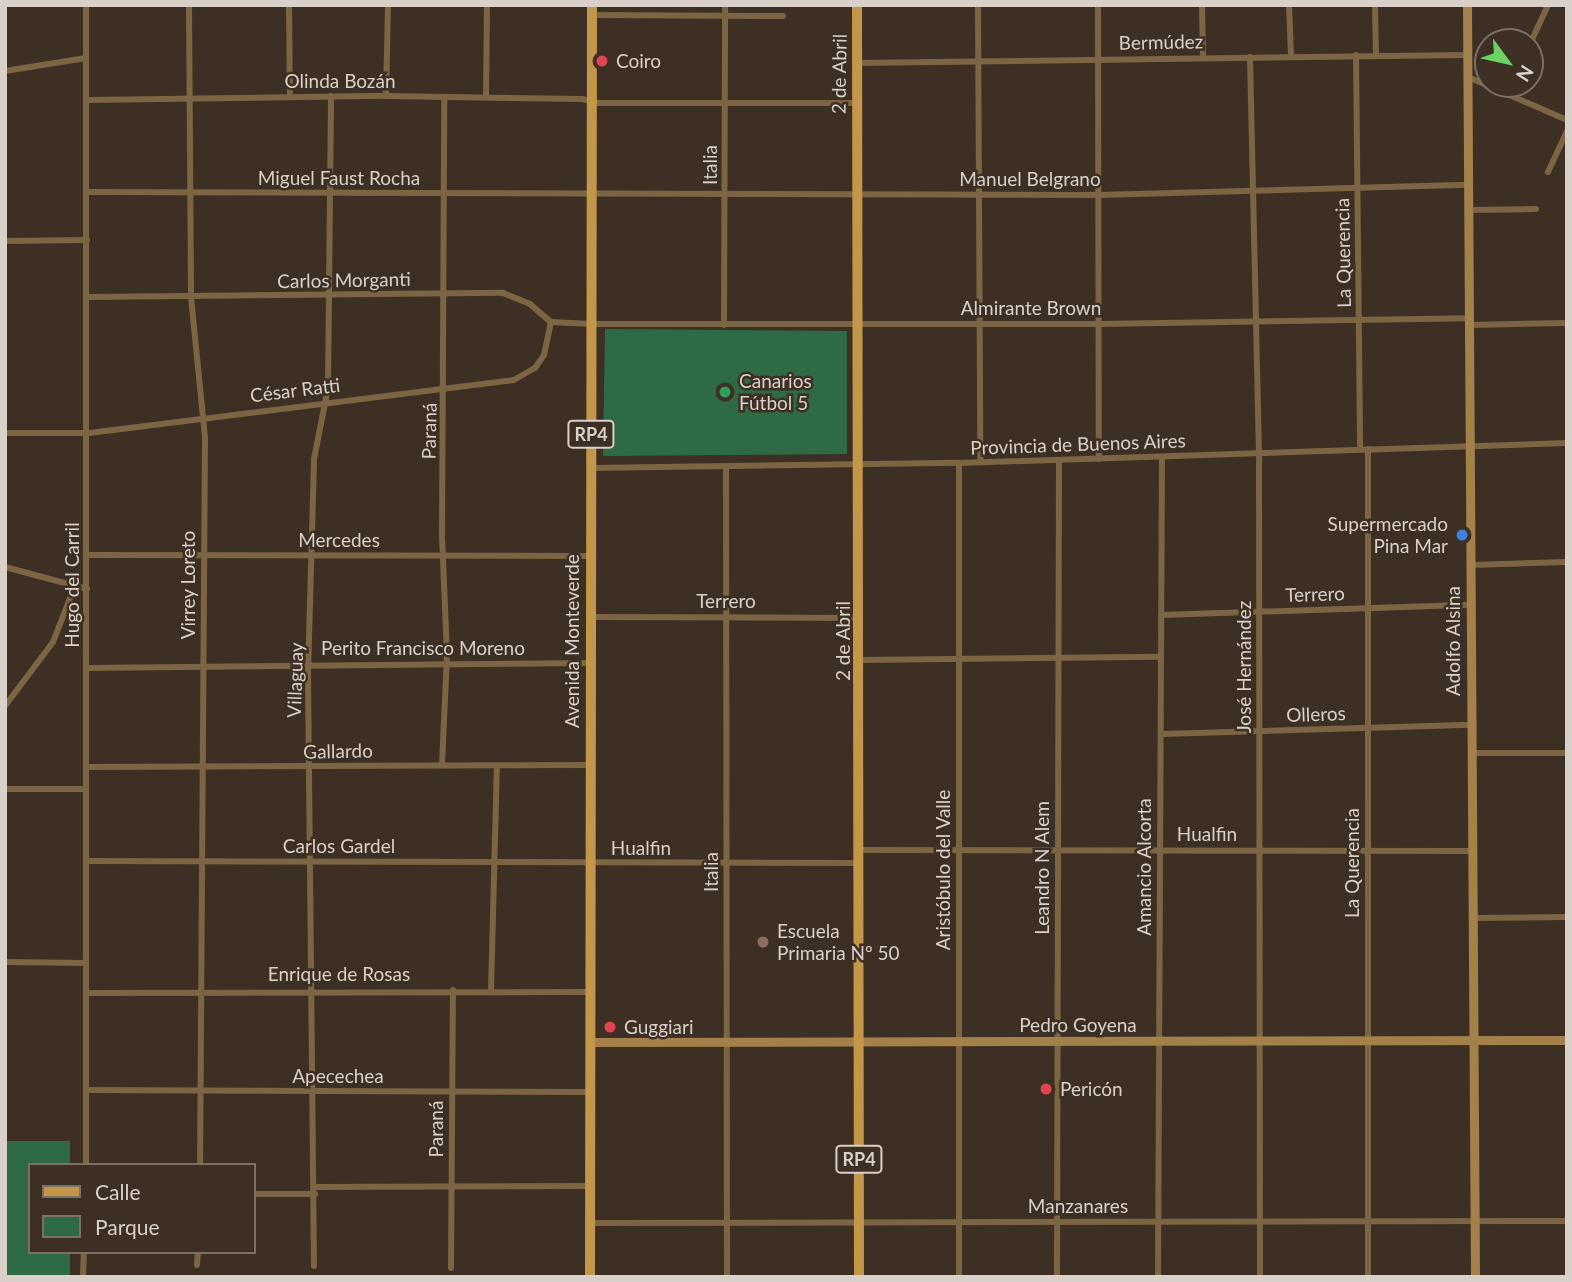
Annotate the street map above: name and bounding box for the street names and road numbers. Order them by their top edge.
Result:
street label: Bermúdez [1119,30,1203,54]
street label: 2 de Abril [827,33,851,115]
street label: Olinda Bozán [285,70,395,92]
street label: Italia [699,145,721,185]
street label: Miguel Faust Rocha [258,167,420,189]
street label: Manuel Belgrano [959,168,1101,190]
street label: La Querencia [1331,198,1355,308]
street label: Carlos Morganti [277,267,411,293]
street label: Almirante Brown [961,297,1101,319]
street label: César Ratti [249,373,341,407]
street label: Paraná [417,402,441,460]
road number: RP4 [566,420,616,448]
street label: Provincia de Buenos Aires [970,429,1186,459]
street label: Hugo del Carril [61,522,83,648]
street label: Mercedes [298,529,380,551]
street label: Virrey Loreto [177,530,199,640]
street label: Avenida Monteverde [561,554,583,728]
street label: Terrero [1285,582,1345,606]
street label: Adolfo Alsina [1442,586,1464,696]
street label: Terrero [696,590,756,612]
street label: 2 de Abril [832,601,854,681]
street label: José Hernández [1233,601,1255,733]
street label: Perito Francisco Moreno [321,637,525,659]
street label: Villaguay [282,642,308,718]
street label: Olleros [1286,702,1346,726]
street label: Gallardo [303,739,373,763]
street label: Aristóbulo del Valle [932,789,954,951]
street label: Amancio Alcorta [1133,798,1155,936]
street label: Leandro N Alem [1031,801,1053,935]
street label: La Querencia [1341,808,1363,918]
street label: Hualfin [1177,823,1237,845]
street label: Carlos Gardel [283,835,395,857]
street label: Hualfin [611,837,671,859]
street label: Italia [700,852,722,892]
street label: Enrique de Rosas [268,963,410,985]
street label: Pedro Goyena [1019,1014,1137,1036]
street label: Apecechea [292,1065,384,1087]
street label: Paraná [425,1101,447,1157]
road number: RP4 [834,1144,884,1174]
street label: Manzanares [1028,1195,1128,1217]

